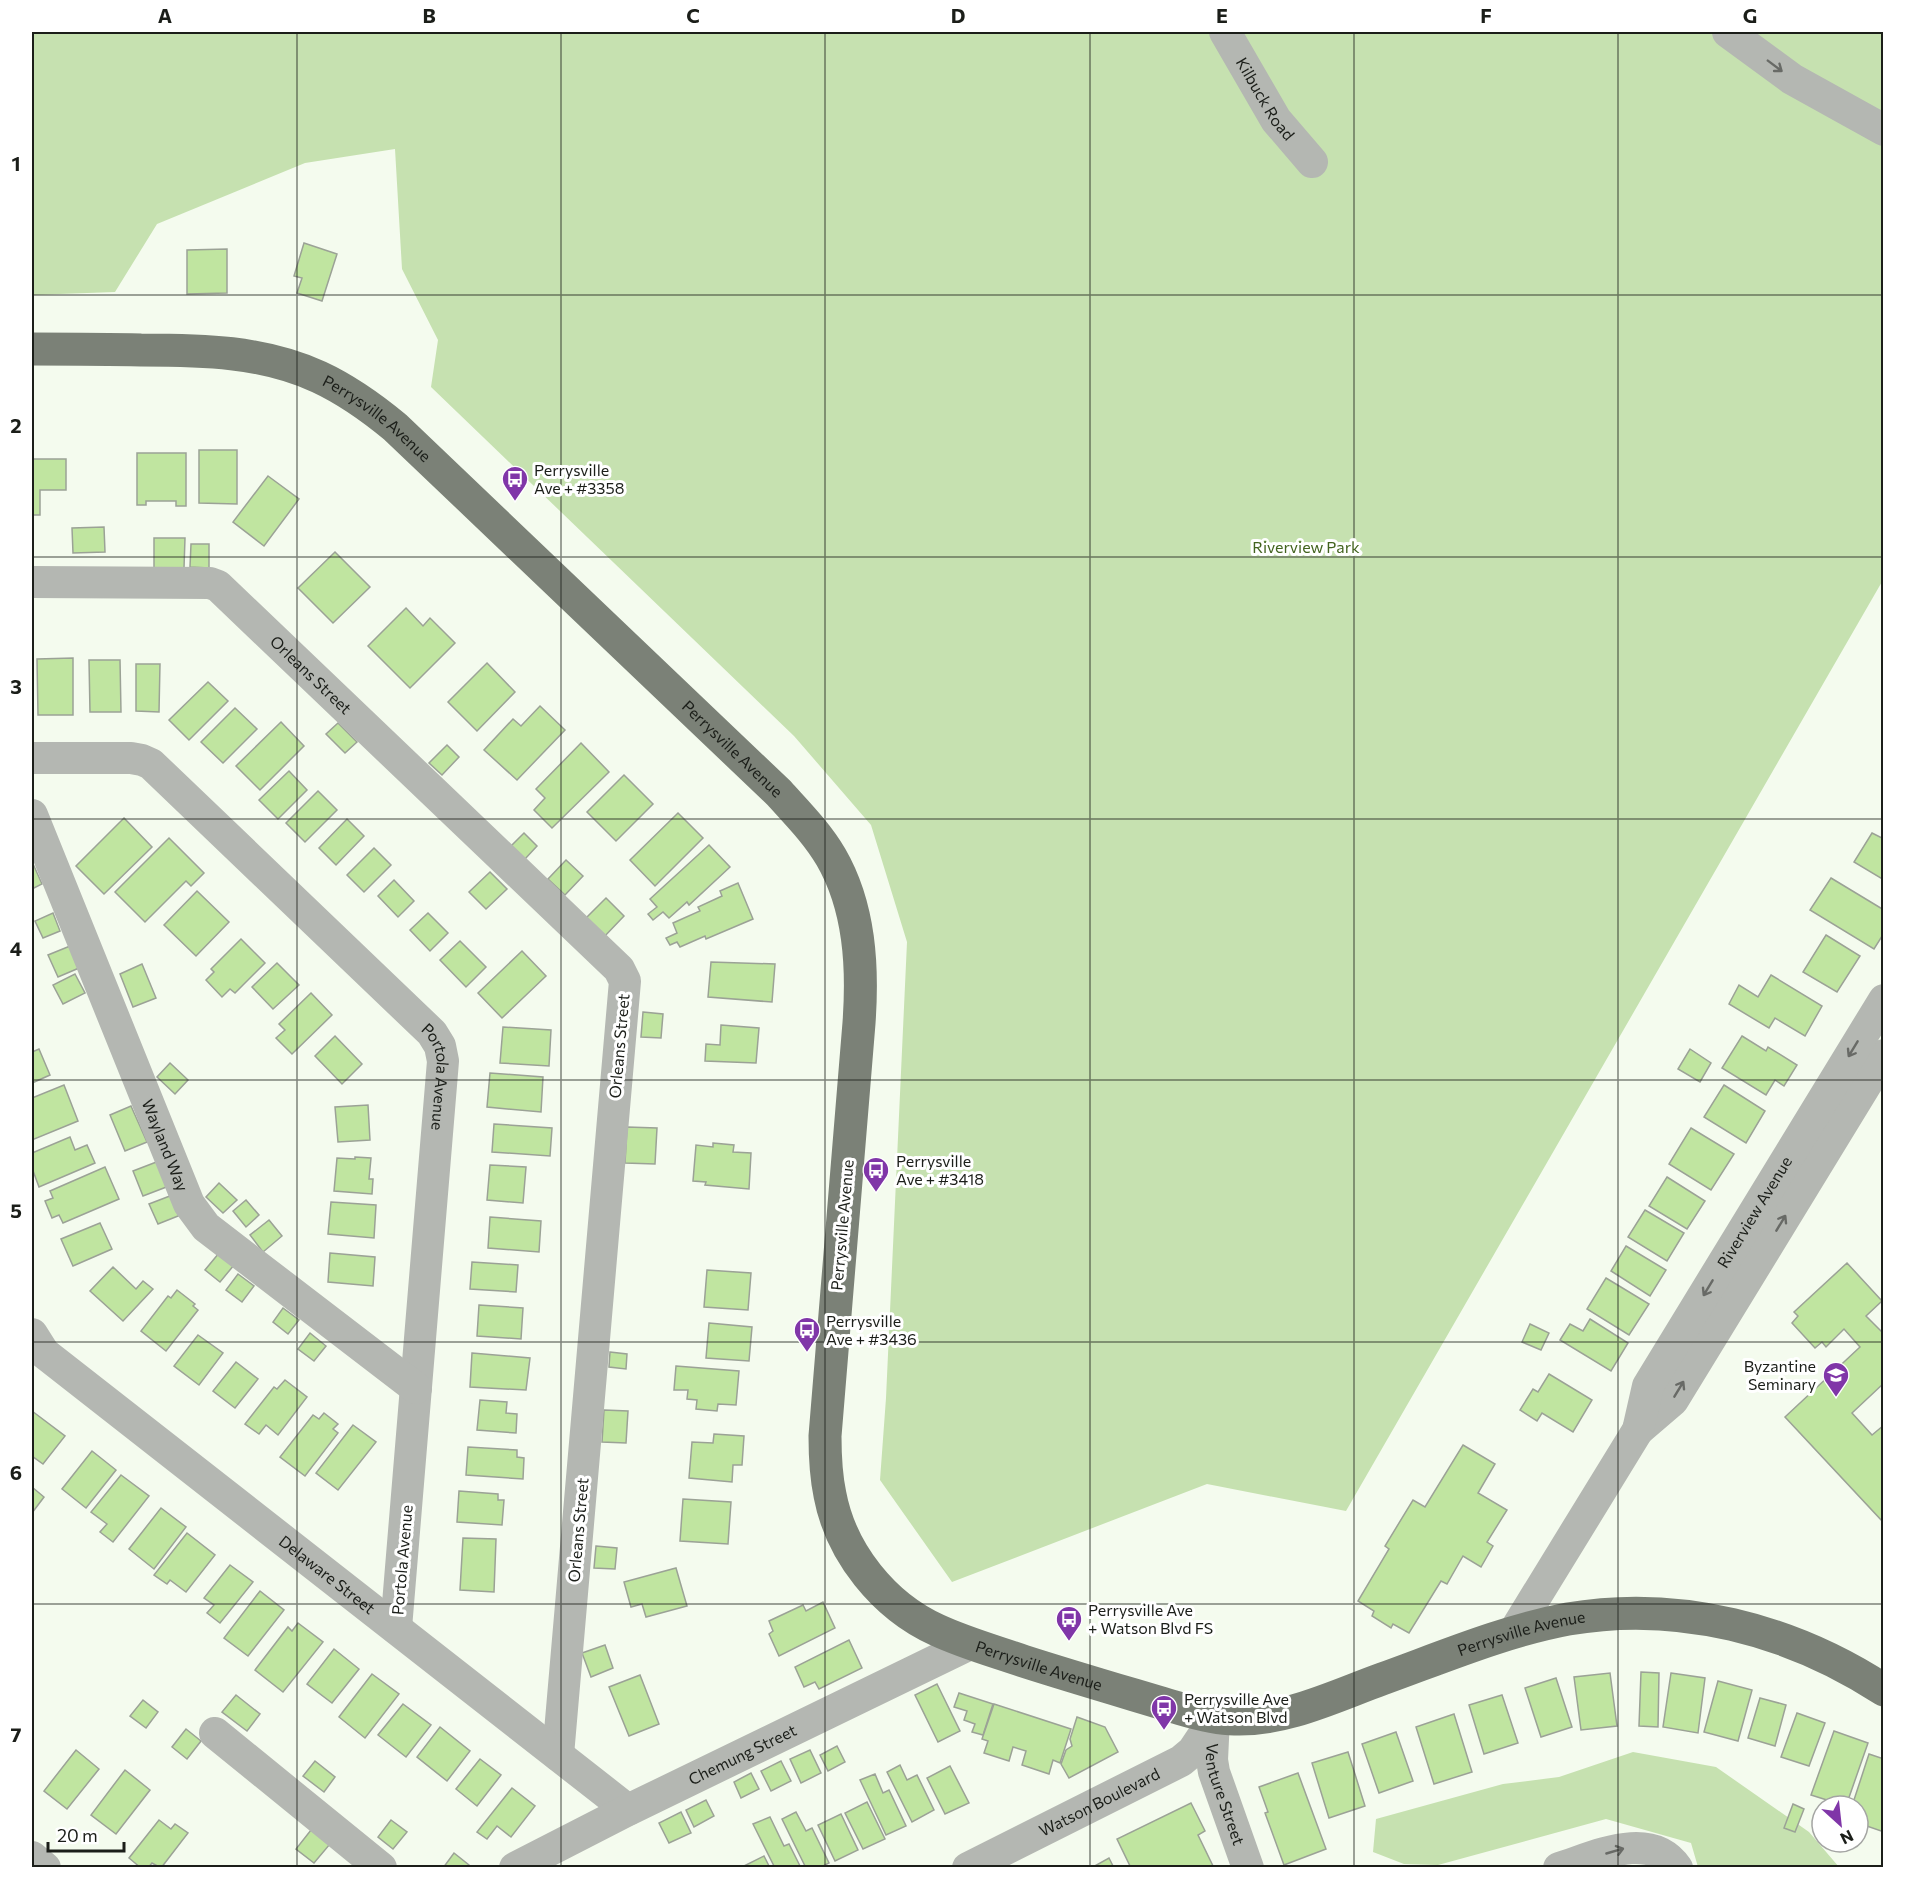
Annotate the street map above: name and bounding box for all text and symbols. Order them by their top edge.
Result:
text: A [158,3,172,27]
text: B [422,3,436,27]
text: C [686,3,700,27]
text: D [951,3,965,27]
text: E [1216,3,1228,27]
text: F [1480,3,1492,27]
text: G [1743,3,1757,27]
street label: Kilbuck Road [1233,54,1299,144]
one-way arrow [1767,60,1783,73]
text: 1 [11,151,21,175]
street label: Perrysville Avenue [320,370,435,465]
text: 2 [10,413,22,437]
place label: Perrysville Ave + #3358 [534,460,624,497]
bus stop icon: Perrysville Ave + #3358 [500,464,530,502]
park label: Riverview Park [1252,537,1360,556]
street label: Orleans Street [267,631,356,718]
text: 3 [10,674,22,698]
street label: Perrysville Avenue [679,696,787,801]
text: 4 [10,936,22,960]
street label: Orleans Street [604,992,633,1099]
street label: Portola Avenue [418,1019,453,1131]
one-way arrow [1847,1040,1859,1057]
street label: Wayland Way [139,1096,193,1194]
place label: Perrysville Ave + #3418 [896,1151,984,1188]
street label: Riverview Avenue [1713,1152,1795,1271]
bus stop icon: Perrysville Ave + #3418 [861,1155,891,1193]
street label: Perrysville Avenue [826,1159,857,1291]
text: 5 [10,1198,22,1222]
one-way arrow [1775,1215,1787,1232]
one-way arrow [1701,1279,1713,1296]
place label: Perrysville Ave + #3436 [826,1311,917,1348]
bus stop icon: Perrysville Ave + #3436 [792,1315,822,1353]
place label: Byzantine Seminary [1744,1356,1816,1393]
school or university icon: Byzantine Seminary [1821,1360,1851,1398]
one-way arrow [1674,1381,1686,1398]
text: 6 [10,1460,22,1484]
street label: Orleans Street [563,1476,592,1583]
street label: Portola Avenue [387,1504,416,1616]
street label: Delaware Street [276,1531,380,1618]
place label: Perrysville Ave + Watson Blvd FS [1088,1600,1213,1637]
bus stop icon: Perrysville Ave + Watson Blvd FS [1054,1604,1084,1642]
street label: Perrysville Avenue [1455,1607,1586,1659]
street label: Perrysville Avenue [973,1636,1105,1694]
place label: Perrysville Ave + Watson Blvd [1184,1689,1289,1726]
bus stop icon: Perrysville Ave + Watson Blvd [1149,1693,1179,1731]
street label: Chemung Street [685,1720,800,1788]
text: 7 [11,1722,22,1746]
street label: Venture Street [1203,1743,1249,1848]
street label: Watson Boulevard [1036,1763,1163,1840]
north arrow [1810,1794,1870,1854]
scale bar [48,1815,124,1853]
text: 20 m [57,1824,98,1846]
text: N [1837,1827,1857,1849]
one-way arrow [1605,1845,1624,1857]

